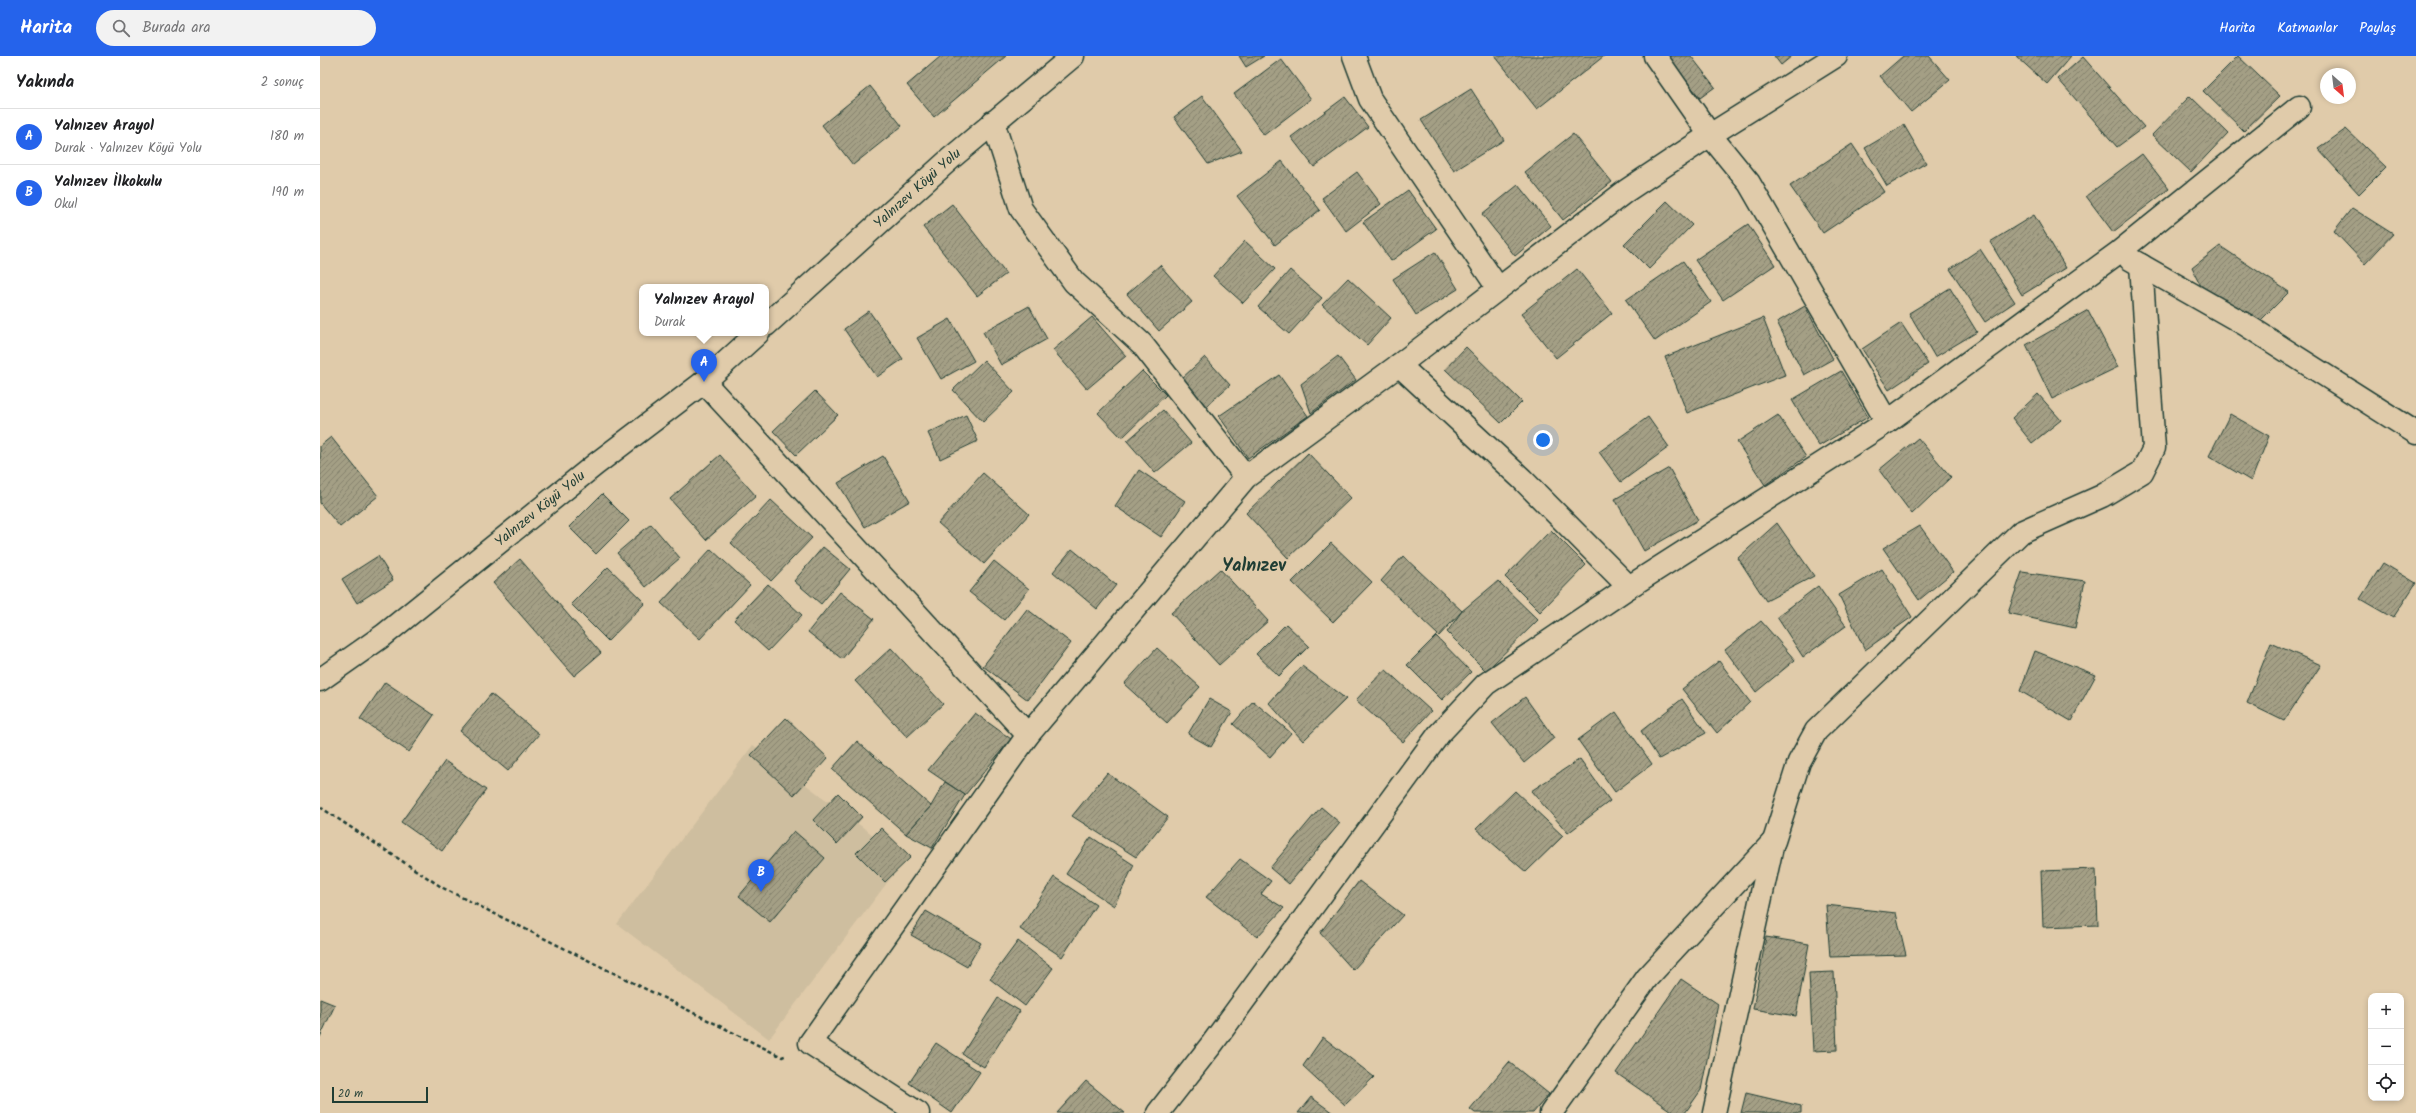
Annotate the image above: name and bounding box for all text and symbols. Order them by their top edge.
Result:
search box [96,10,376,46]
text: Harita [20,13,72,43]
text: Burada ara [142,16,210,40]
icon: search [110,17,132,39]
text: Harita [2219,17,2255,39]
text: Katmanlar [2277,17,2337,39]
text: Paylaş [2359,17,2396,39]
north arrow [2320,68,2356,104]
text: Yakında [16,69,74,96]
text: 2 sonuç [261,72,304,93]
text: Yalnızev Arayol [54,114,154,138]
text: A [25,126,33,147]
text: 180 m [270,126,304,147]
text: Durak · Yalnızev Köyü Yolu [54,138,202,159]
street label: Yalnızev Köyü Yolu [869,143,966,234]
text: Yalnızev İlkokulu [54,170,162,194]
text: B [25,182,33,203]
text: 190 m [272,182,304,203]
text: Okul [54,194,78,215]
popup [639,284,769,336]
text: Yalnızev Arayol [654,288,754,312]
text: Durak [654,312,685,333]
pin: A [691,349,717,382]
your location [1533,430,1553,450]
street label: Yalnızev Köyü Yolu [490,465,591,552]
district label: Yalnızev [1222,552,1287,581]
pin: B [748,859,774,892]
map controls [2368,993,2404,1101]
button: + [2368,993,2404,1029]
button: − [2368,1029,2404,1065]
button: locate [2368,1065,2404,1101]
scale bar [332,1085,428,1104]
text: 20 m [338,1085,363,1103]

